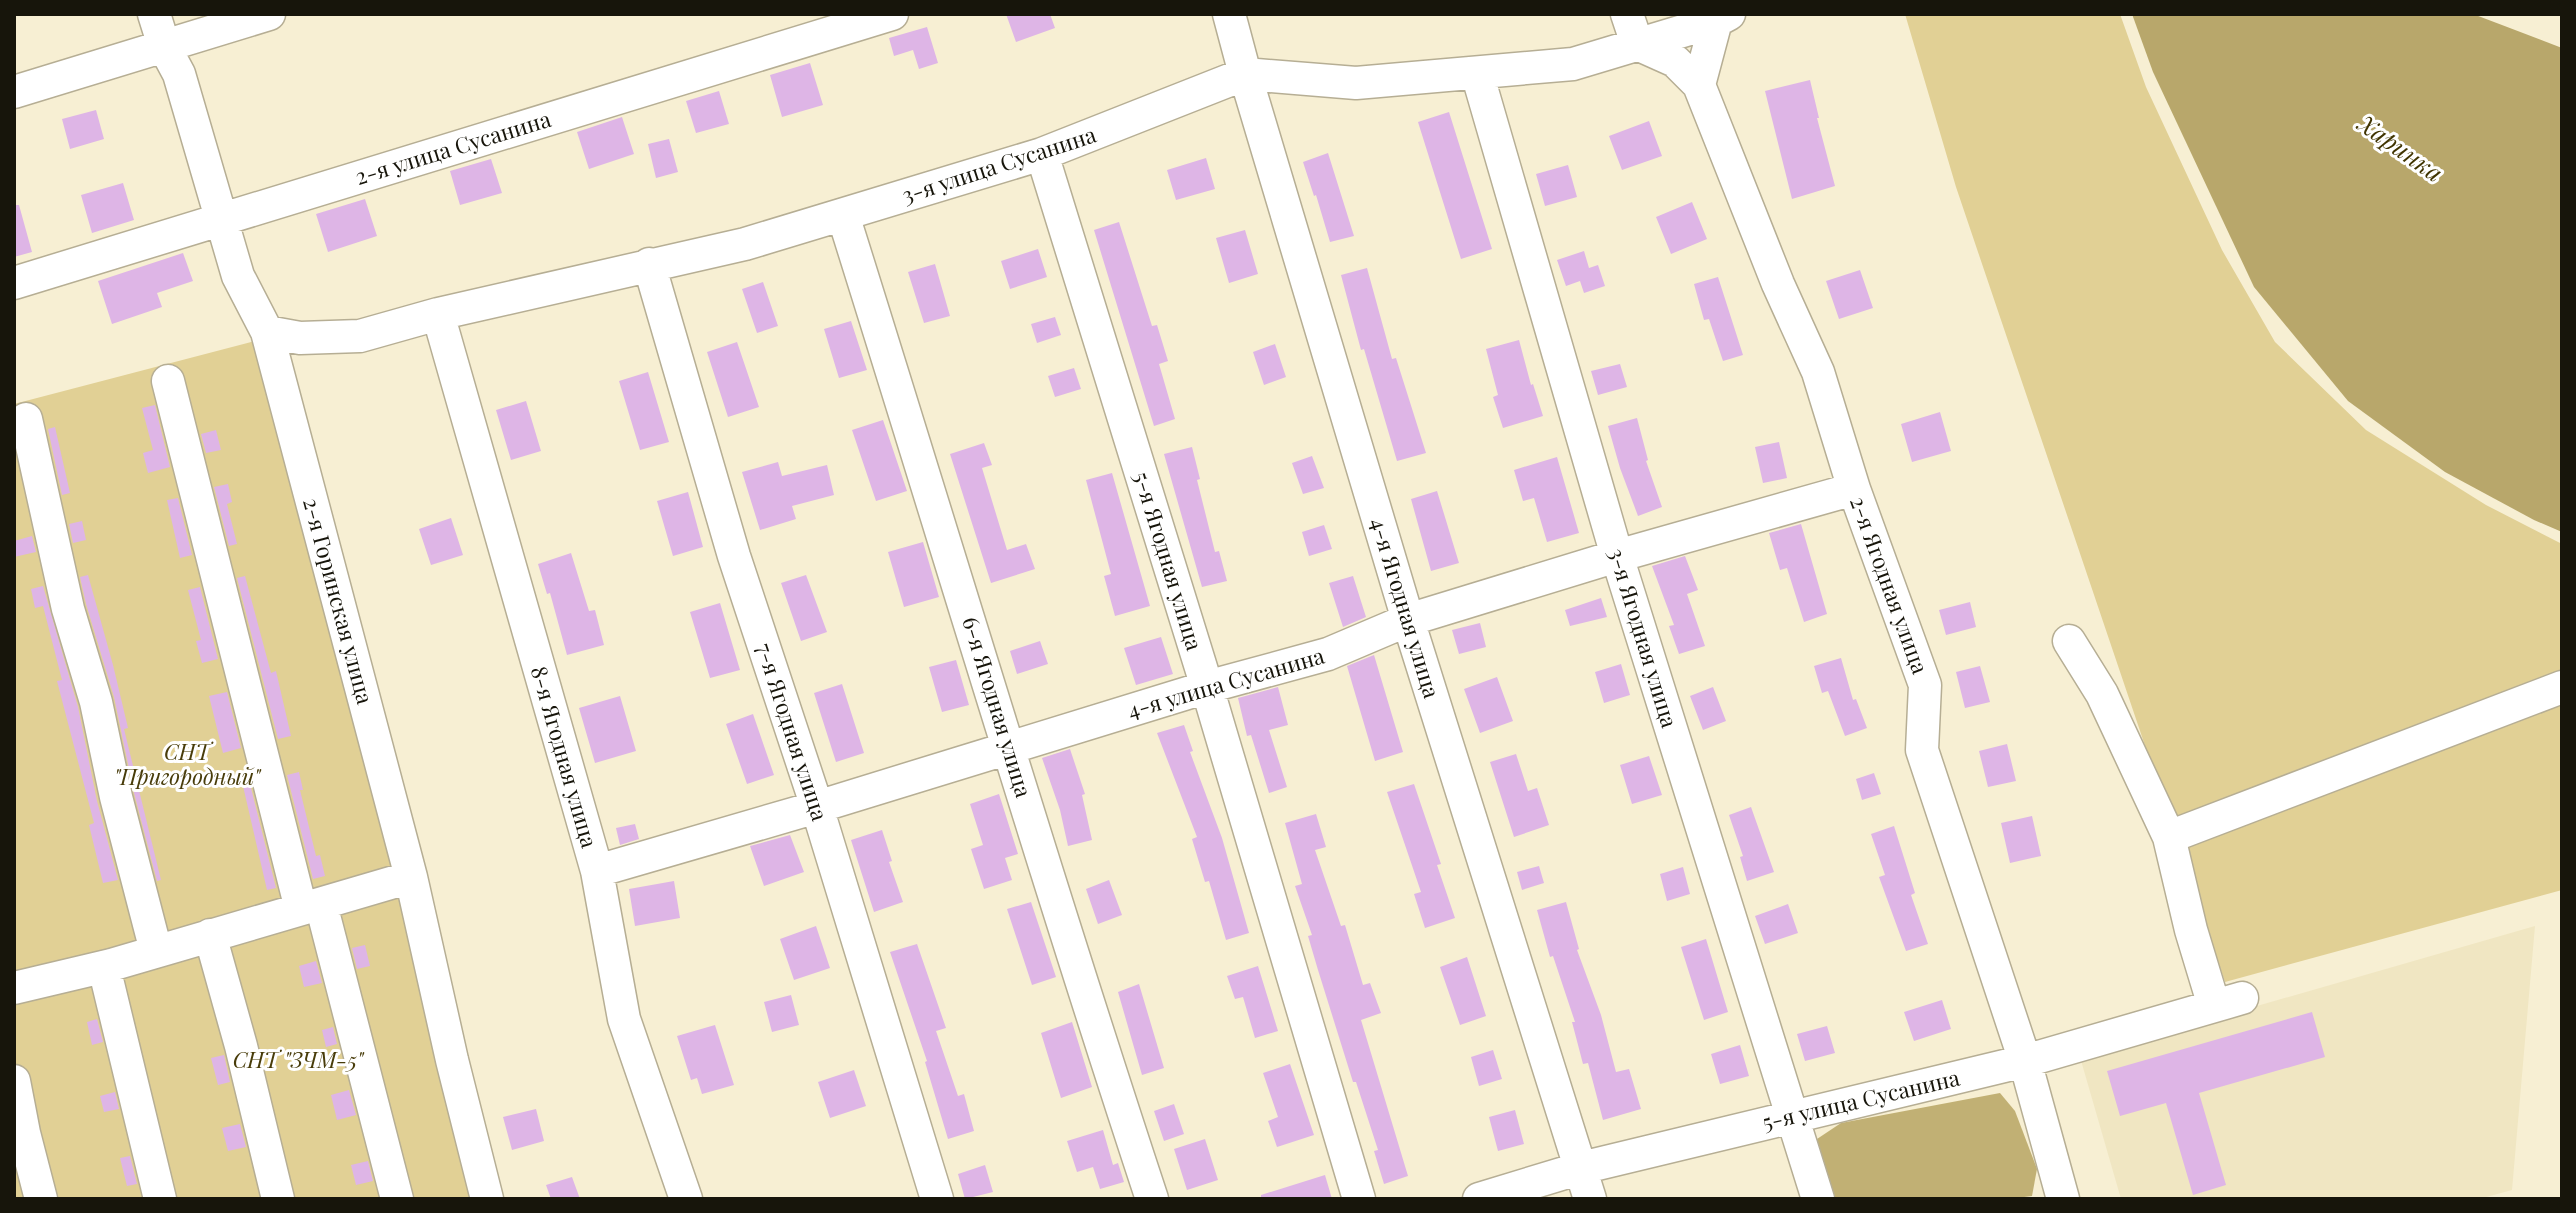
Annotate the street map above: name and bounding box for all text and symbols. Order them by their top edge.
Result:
street label: 2-я улица Сусанина [351,103,554,191]
water label: Харинка [2352,106,2450,188]
street label: 3-я улица Сусанина [898,119,1100,210]
street label: 5-я Ягодная улица [1128,468,1210,654]
street label: 2-я Ягодная улица [1844,492,1936,678]
street label: 2-я Горинская улица [297,494,381,707]
street label: 4-я Ягодная улица [1364,514,1448,702]
street label: 3-я Ягодная улица [1602,544,1686,731]
street label: 6-я Ягодная улица [956,613,1040,801]
street label: 7-я Ягодная улица [750,639,836,824]
street label: 4-я улица Сусанина [1124,640,1328,724]
street label: 8-я Ягодная улица [525,662,605,851]
park label: СНТ "Пригородный" [114,736,262,791]
park label: СНТ "ЗЧМ-5" [233,1044,365,1074]
street label: 5-я улица Сусанина [1759,1062,1962,1136]

